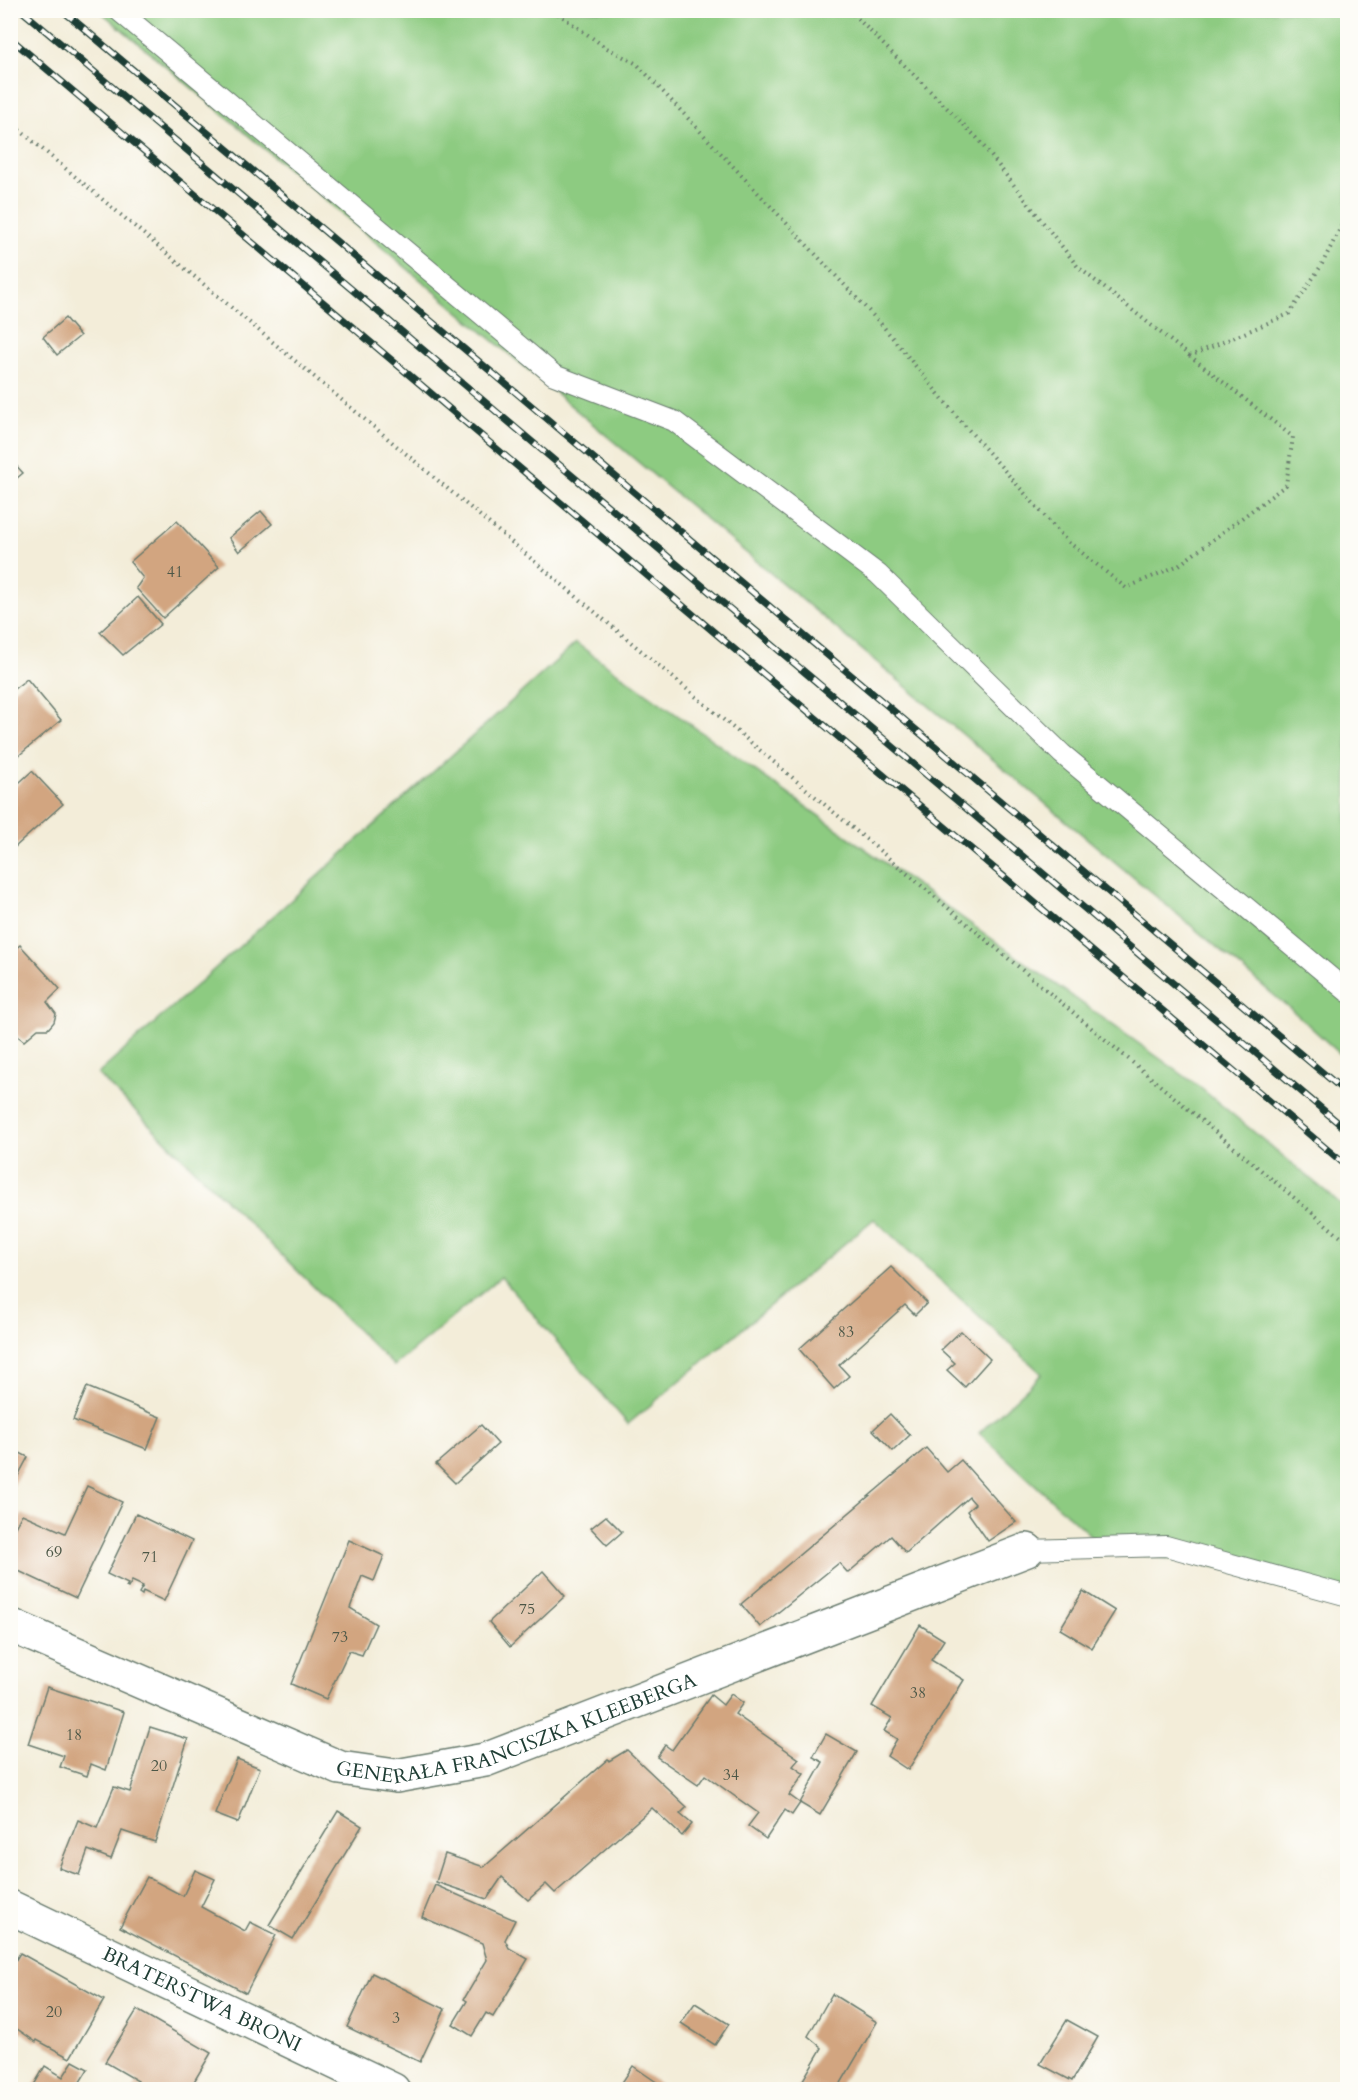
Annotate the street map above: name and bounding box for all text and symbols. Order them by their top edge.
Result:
house number: 41 [167,561,183,583]
house number: 83 [838,1321,854,1343]
house number: 69 [46,1541,62,1563]
house number: 71 [142,1546,158,1568]
house number: 75 [519,1598,535,1620]
house number: 73 [332,1626,348,1648]
street label: GENERAŁA FRANCISZKA KLEEBERGA [334,1666,701,1790]
house number: 38 [910,1682,926,1704]
house number: 18 [66,1724,82,1746]
house number: 20 [151,1755,167,1777]
house number: 34 [723,1764,739,1786]
street label: BRATERSTWA BRONI [98,1940,306,2058]
house number: 20 [46,2001,62,2023]
house number: 3 [392,2007,400,2029]

